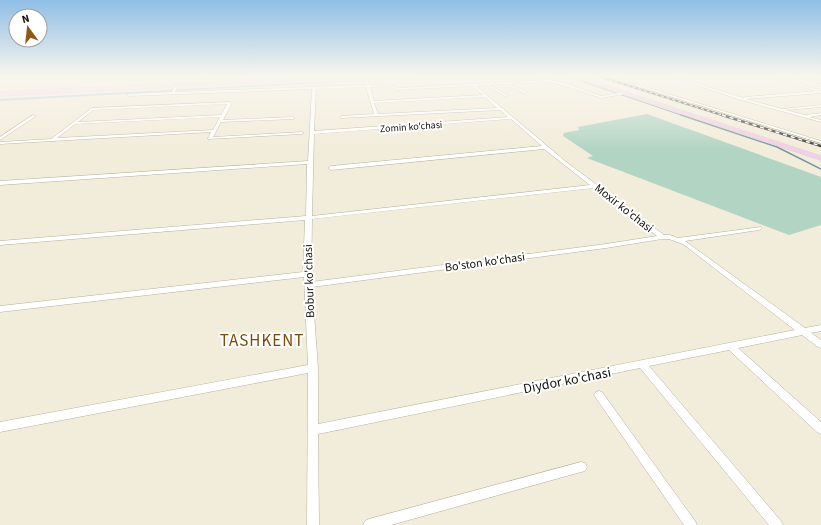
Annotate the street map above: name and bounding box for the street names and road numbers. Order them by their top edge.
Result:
street label: Zomin ko'chasi [379,118,443,136]
street label: Moxir ko'chasi [591,180,657,237]
street label: Bobur ko'chasi [300,244,319,318]
street label: Bo'ston ko'chasi [444,248,526,277]
street label: Diydor ko'chasi [522,363,613,399]

